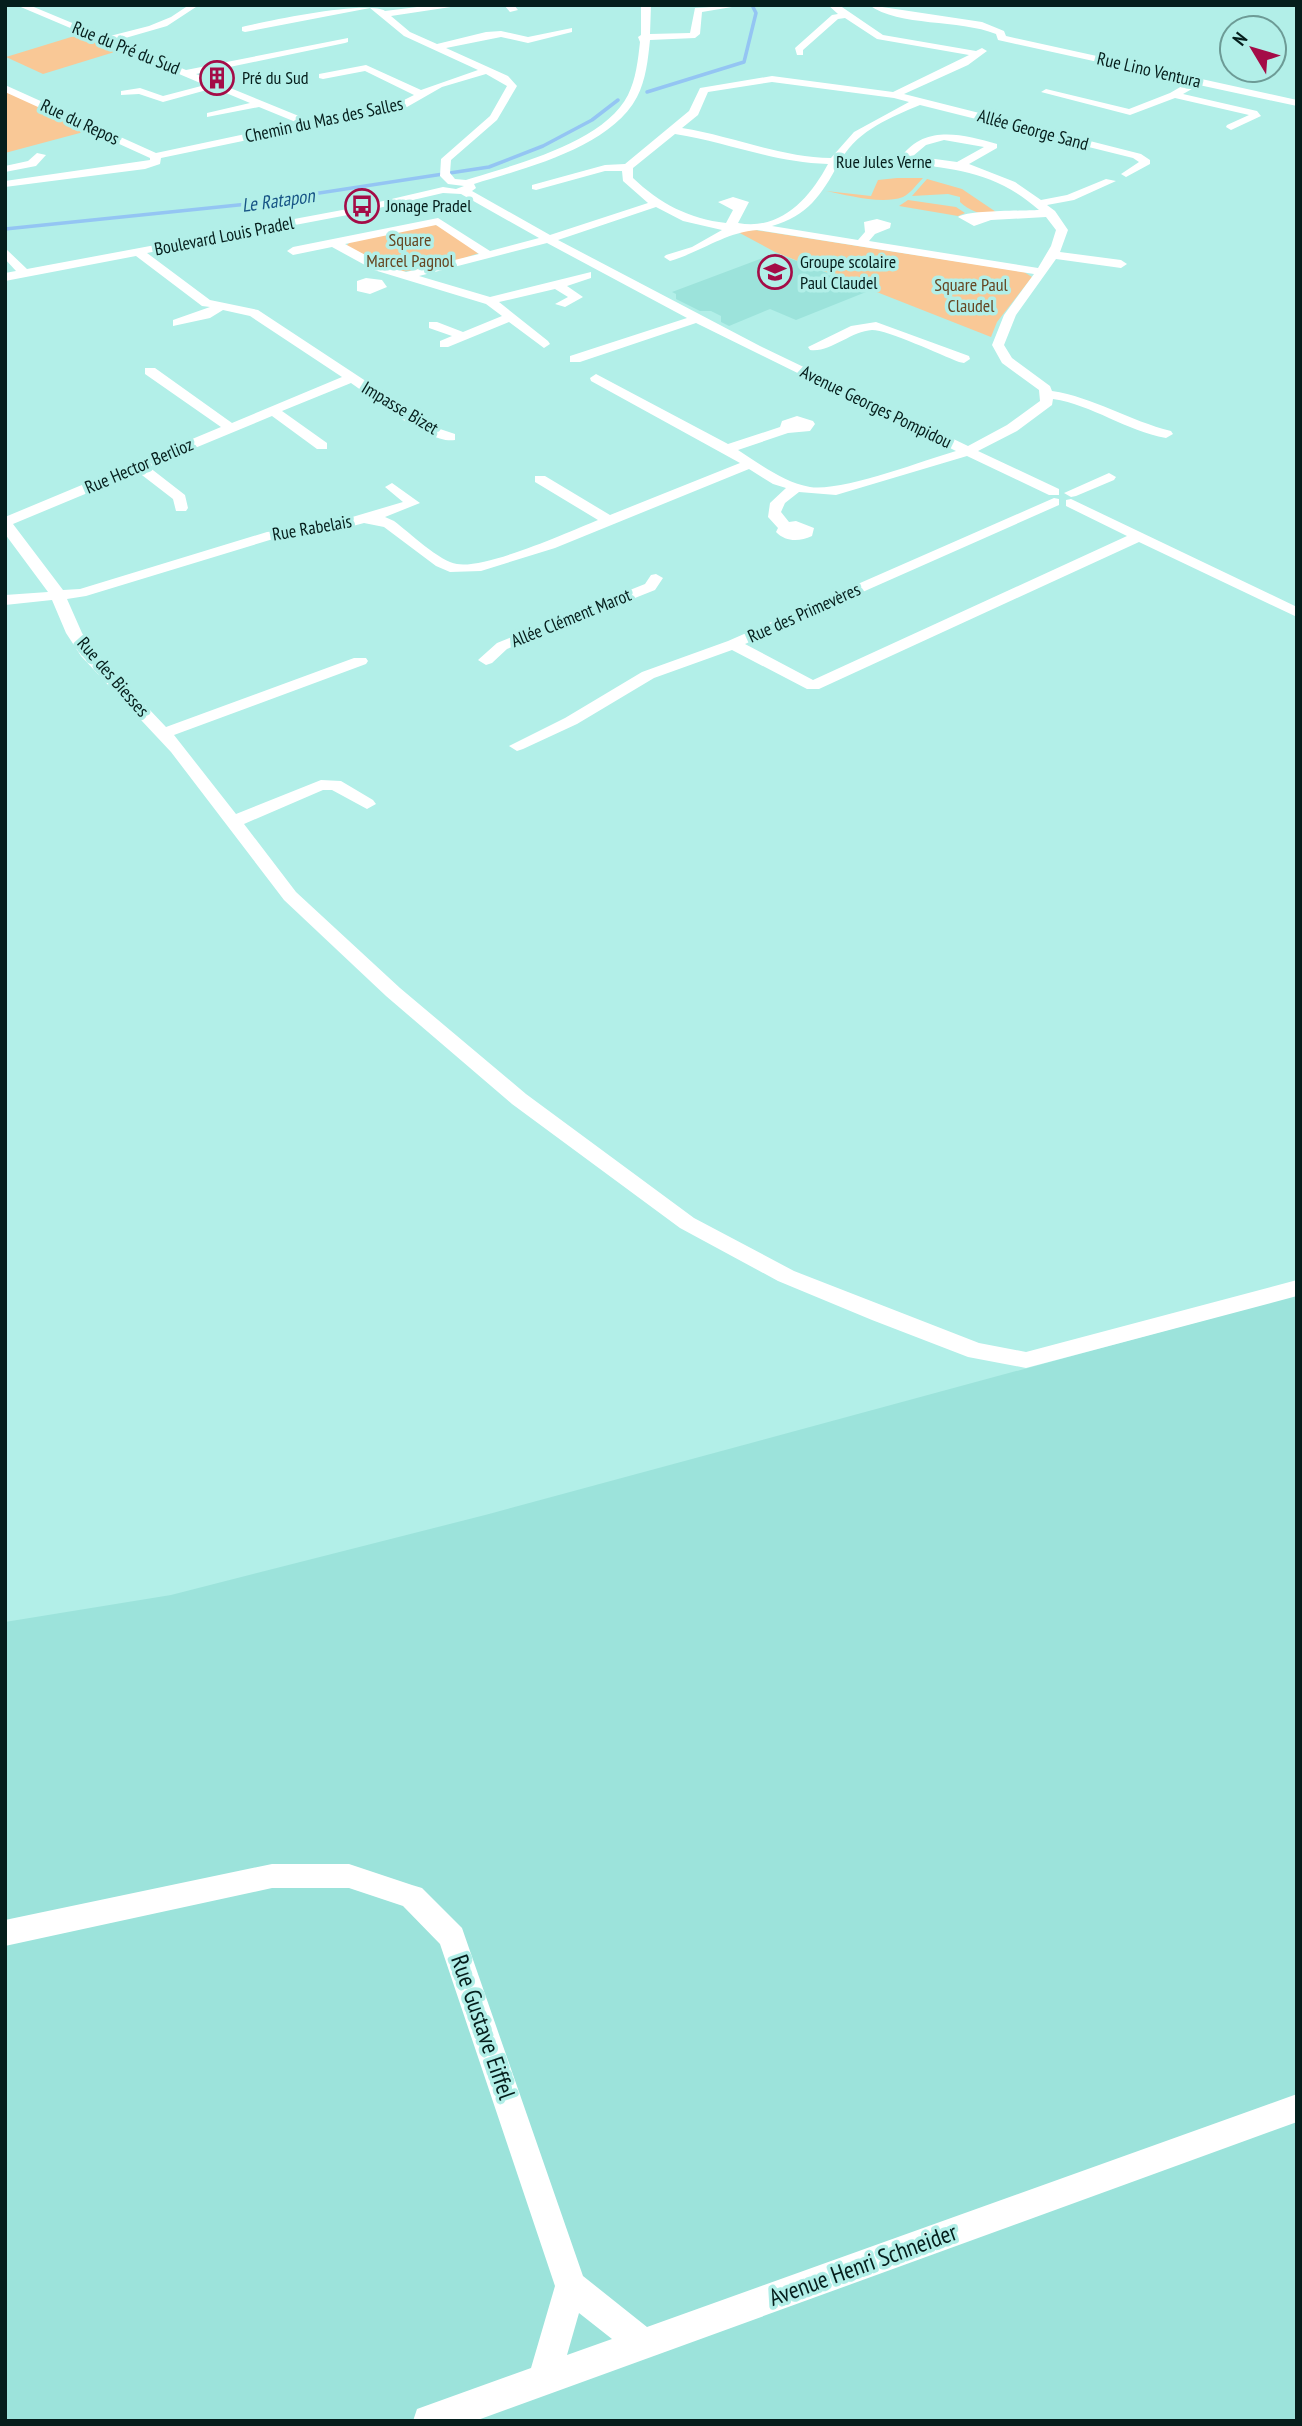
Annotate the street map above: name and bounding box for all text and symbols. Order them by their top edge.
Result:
north arrow [1218,14,1288,84]
street label: Rue du Pré du Sud [69,16,183,79]
text: N [1227,27,1252,50]
street label: Rue Lino Ventura [1095,46,1203,93]
building icon: Pré du Sud [198,59,236,97]
place label: Pré du Sud [242,66,309,89]
street label: Chemin du Mas des Salles [243,92,405,147]
street label: Rue du Repos [37,93,123,150]
street label: Allée George Sand [975,104,1091,155]
street label: Rue Jules Verne [836,150,932,173]
water label: Le Ratapon [240,183,318,217]
bus stop icon: Jonage Pradel [343,187,381,225]
place label: Jonage Pradel [385,194,472,217]
street label: Boulevard Louis Pradel [152,211,296,260]
park label: Square Marcel Pagnol [366,228,455,272]
place label: Groupe scolaire Paul Claudel [800,250,896,294]
school or university icon: Groupe scolaire Paul Claudel [756,253,794,291]
park label: Square Paul Claudel [934,273,1009,317]
street label: Avenue Georges Pompidou [797,360,956,453]
street label: Impasse Bizet [358,376,443,439]
street label: Rue Hector Berlioz [81,432,196,499]
street label: Rue Rabelais [270,509,353,546]
street label: Rue des Primevères [744,577,864,648]
street label: Allée Clément Marot [507,583,634,652]
street label: Rue des Biesses [72,632,154,721]
street label: Rue Gustave Eiffel [444,1950,523,2104]
street label: Avenue Henri Schneider [765,2216,961,2313]

